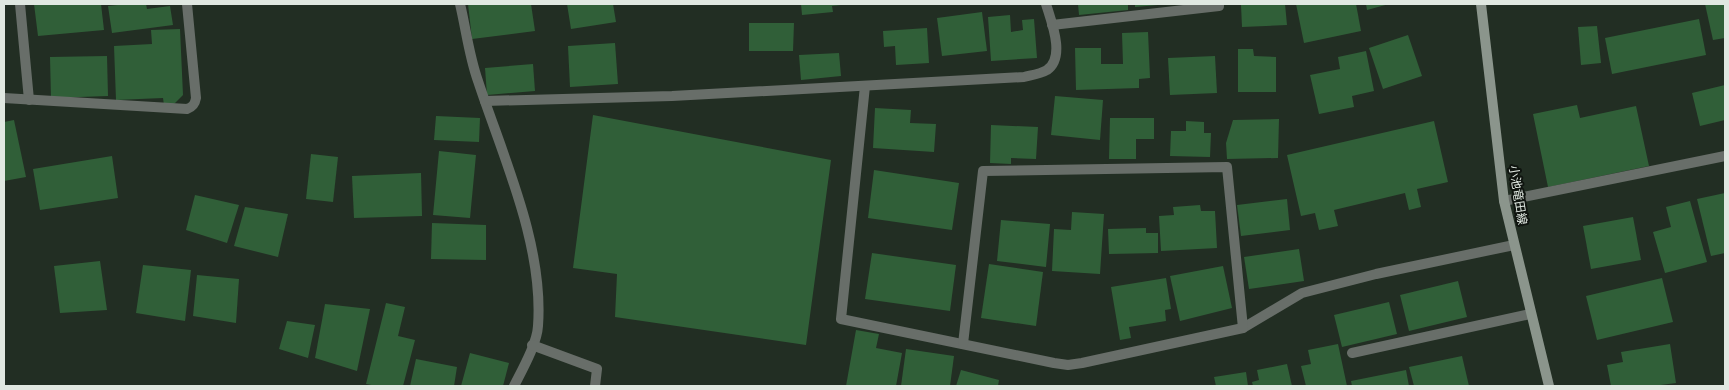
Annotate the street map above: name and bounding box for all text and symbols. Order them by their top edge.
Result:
street label: 小池竜田線 [1505,164,1531,226]

